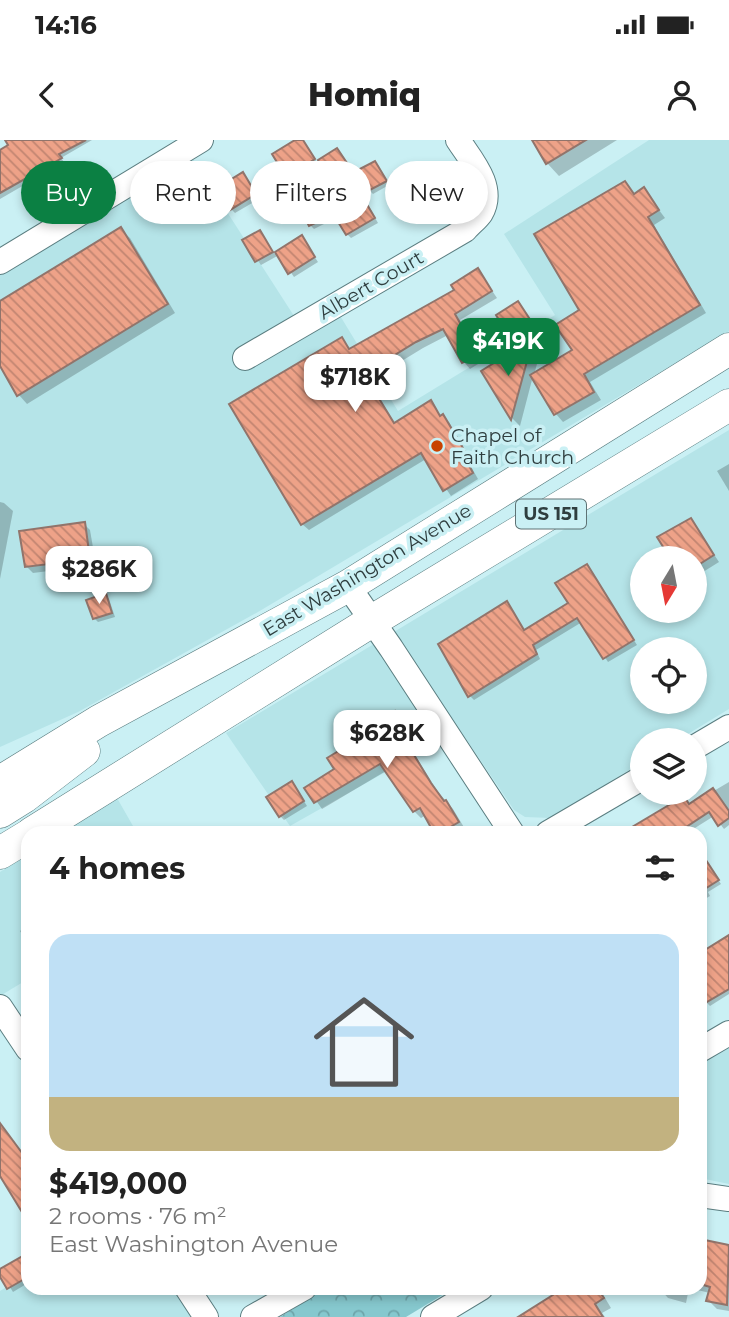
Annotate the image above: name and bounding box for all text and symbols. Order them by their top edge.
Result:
text: 14:16 [35,9,97,41]
text: Homiq [308,75,421,114]
icon: back [28,76,66,114]
icon: person [663,76,701,114]
chip: Buy [21,161,116,224]
chip: Rent [130,161,236,224]
chip: Filters [250,161,371,224]
chip: New [385,161,488,224]
street label: Albert Court [315,246,428,324]
pin: $419K [459,318,557,378]
text: $419K [473,327,543,355]
pin: $718K [306,355,404,414]
text: $718K [320,363,390,391]
place label: Chapel of Faith Church [451,424,574,469]
marker: Chapel of Faith Church [429,438,445,454]
street label: East Washington Avenue [259,499,475,641]
road number: US 151 [516,500,586,528]
pin: $286K [50,546,148,606]
north arrow [630,546,707,623]
map controls [630,546,707,805]
text: $286K [61,555,137,583]
button: locate [630,637,707,714]
pin: $628K [338,710,436,770]
text: $628K [349,719,425,747]
button: layers [630,728,707,805]
icon: filters [641,849,679,887]
text: 4 homes [49,850,185,887]
icon: home [301,979,427,1105]
text: $419,000 [49,1165,187,1202]
text: 2 rooms · 76 m² [49,1202,227,1230]
text: East Washington Avenue [49,1230,338,1258]

